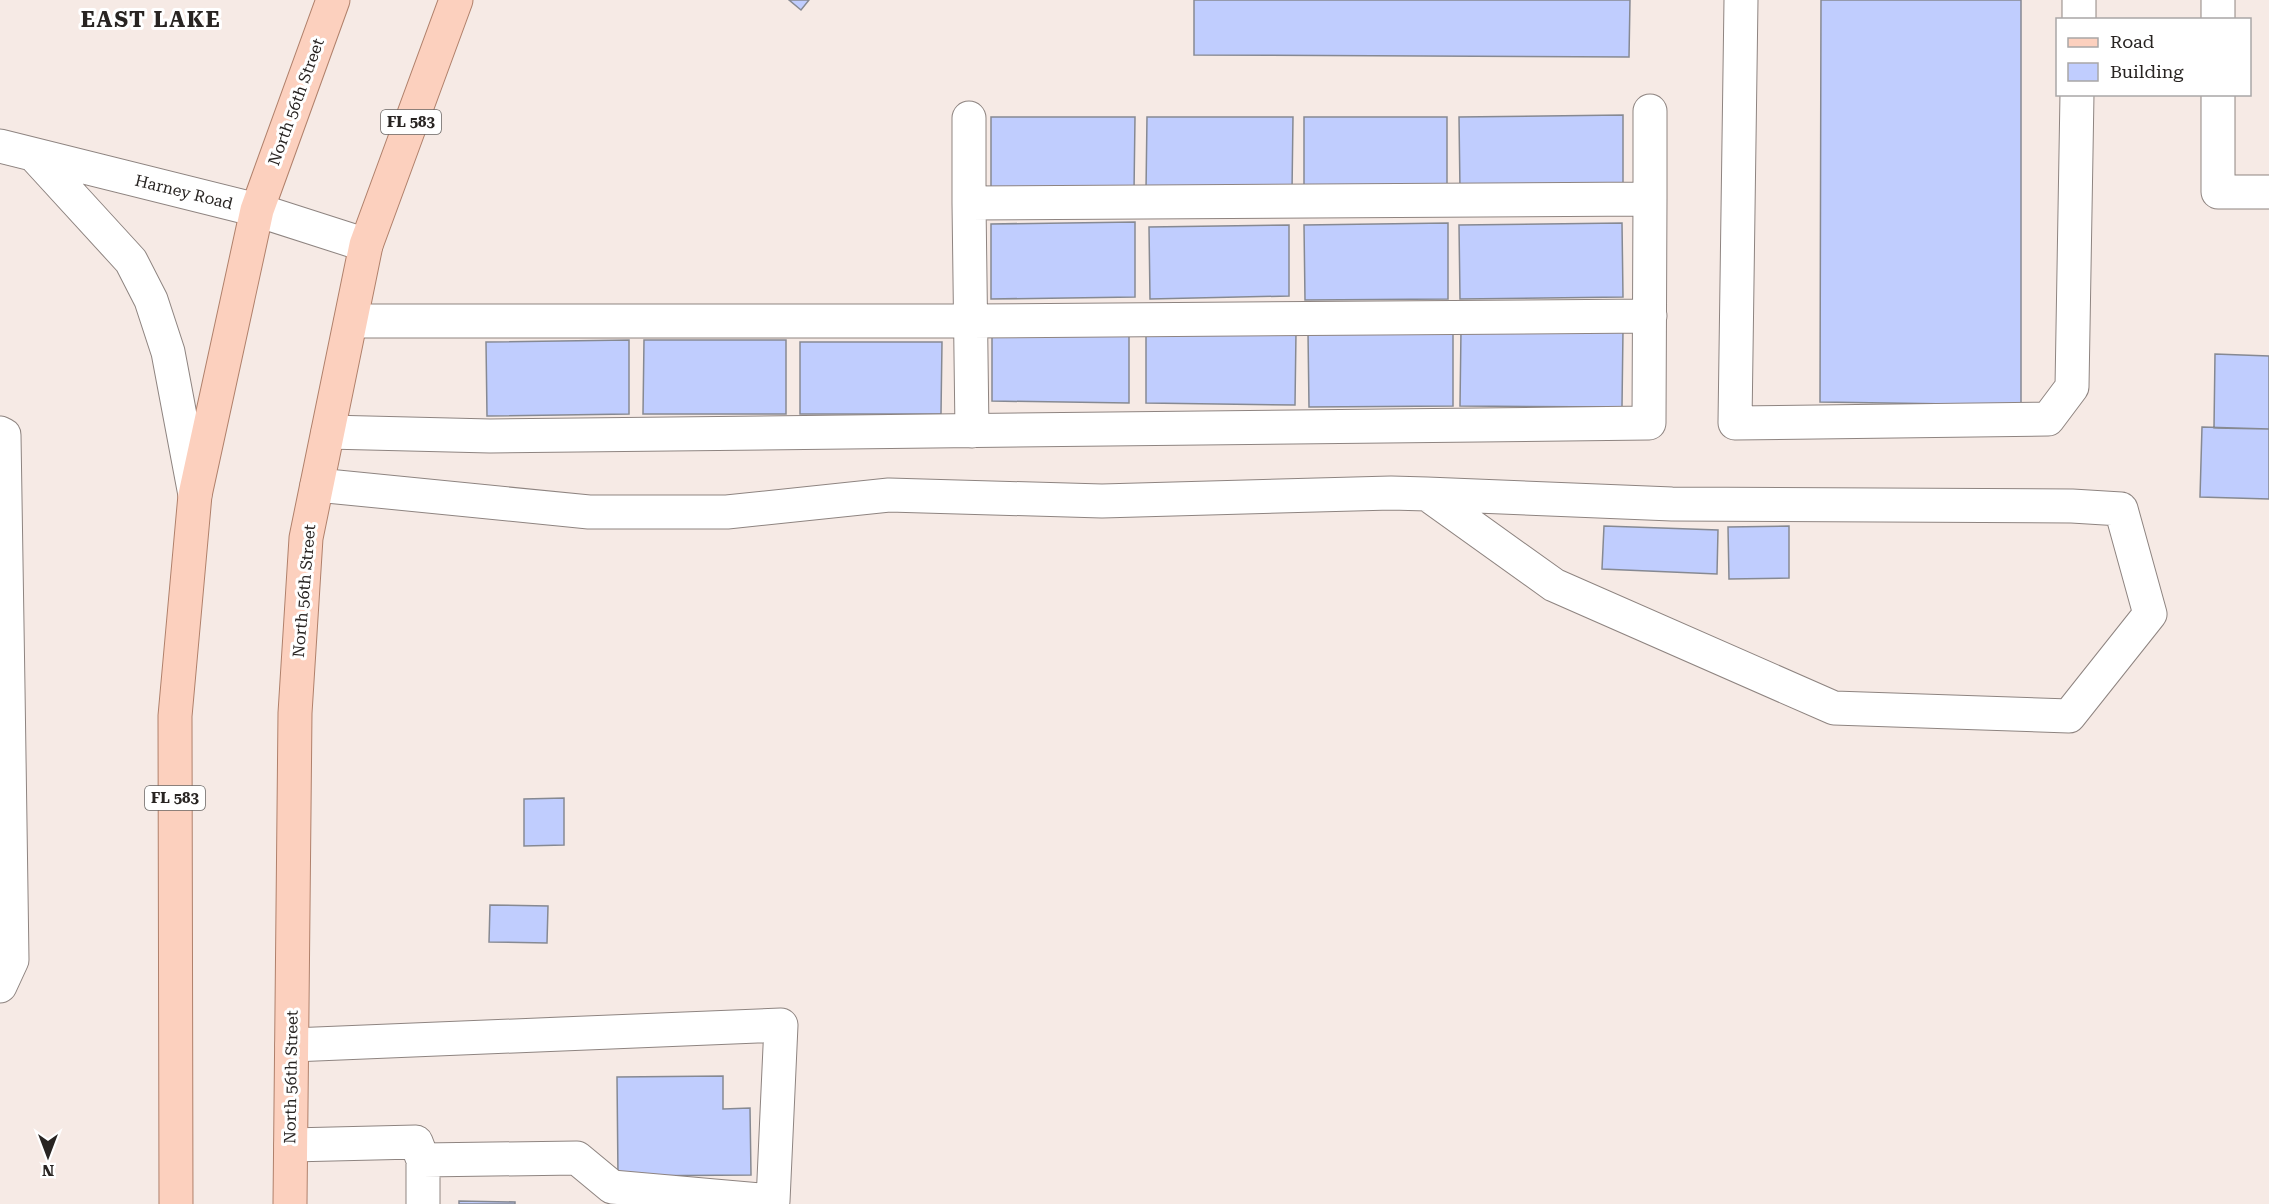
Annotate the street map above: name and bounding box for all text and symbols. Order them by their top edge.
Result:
district label: EAST LAKE [81,7,221,32]
legend [2056,18,2251,96]
text: Road [2110,31,2155,52]
street label: North 56th Street [264,36,328,168]
text: Building [2110,61,2184,82]
road number: FL 583 [381,110,441,134]
street label: Harney Road [133,171,235,213]
street label: North 56th Street [289,524,319,658]
road number: FL 583 [145,786,205,810]
street label: North 56th Street [280,1010,302,1144]
north arrow [18,1126,78,1186]
text: N [42,1161,54,1180]

